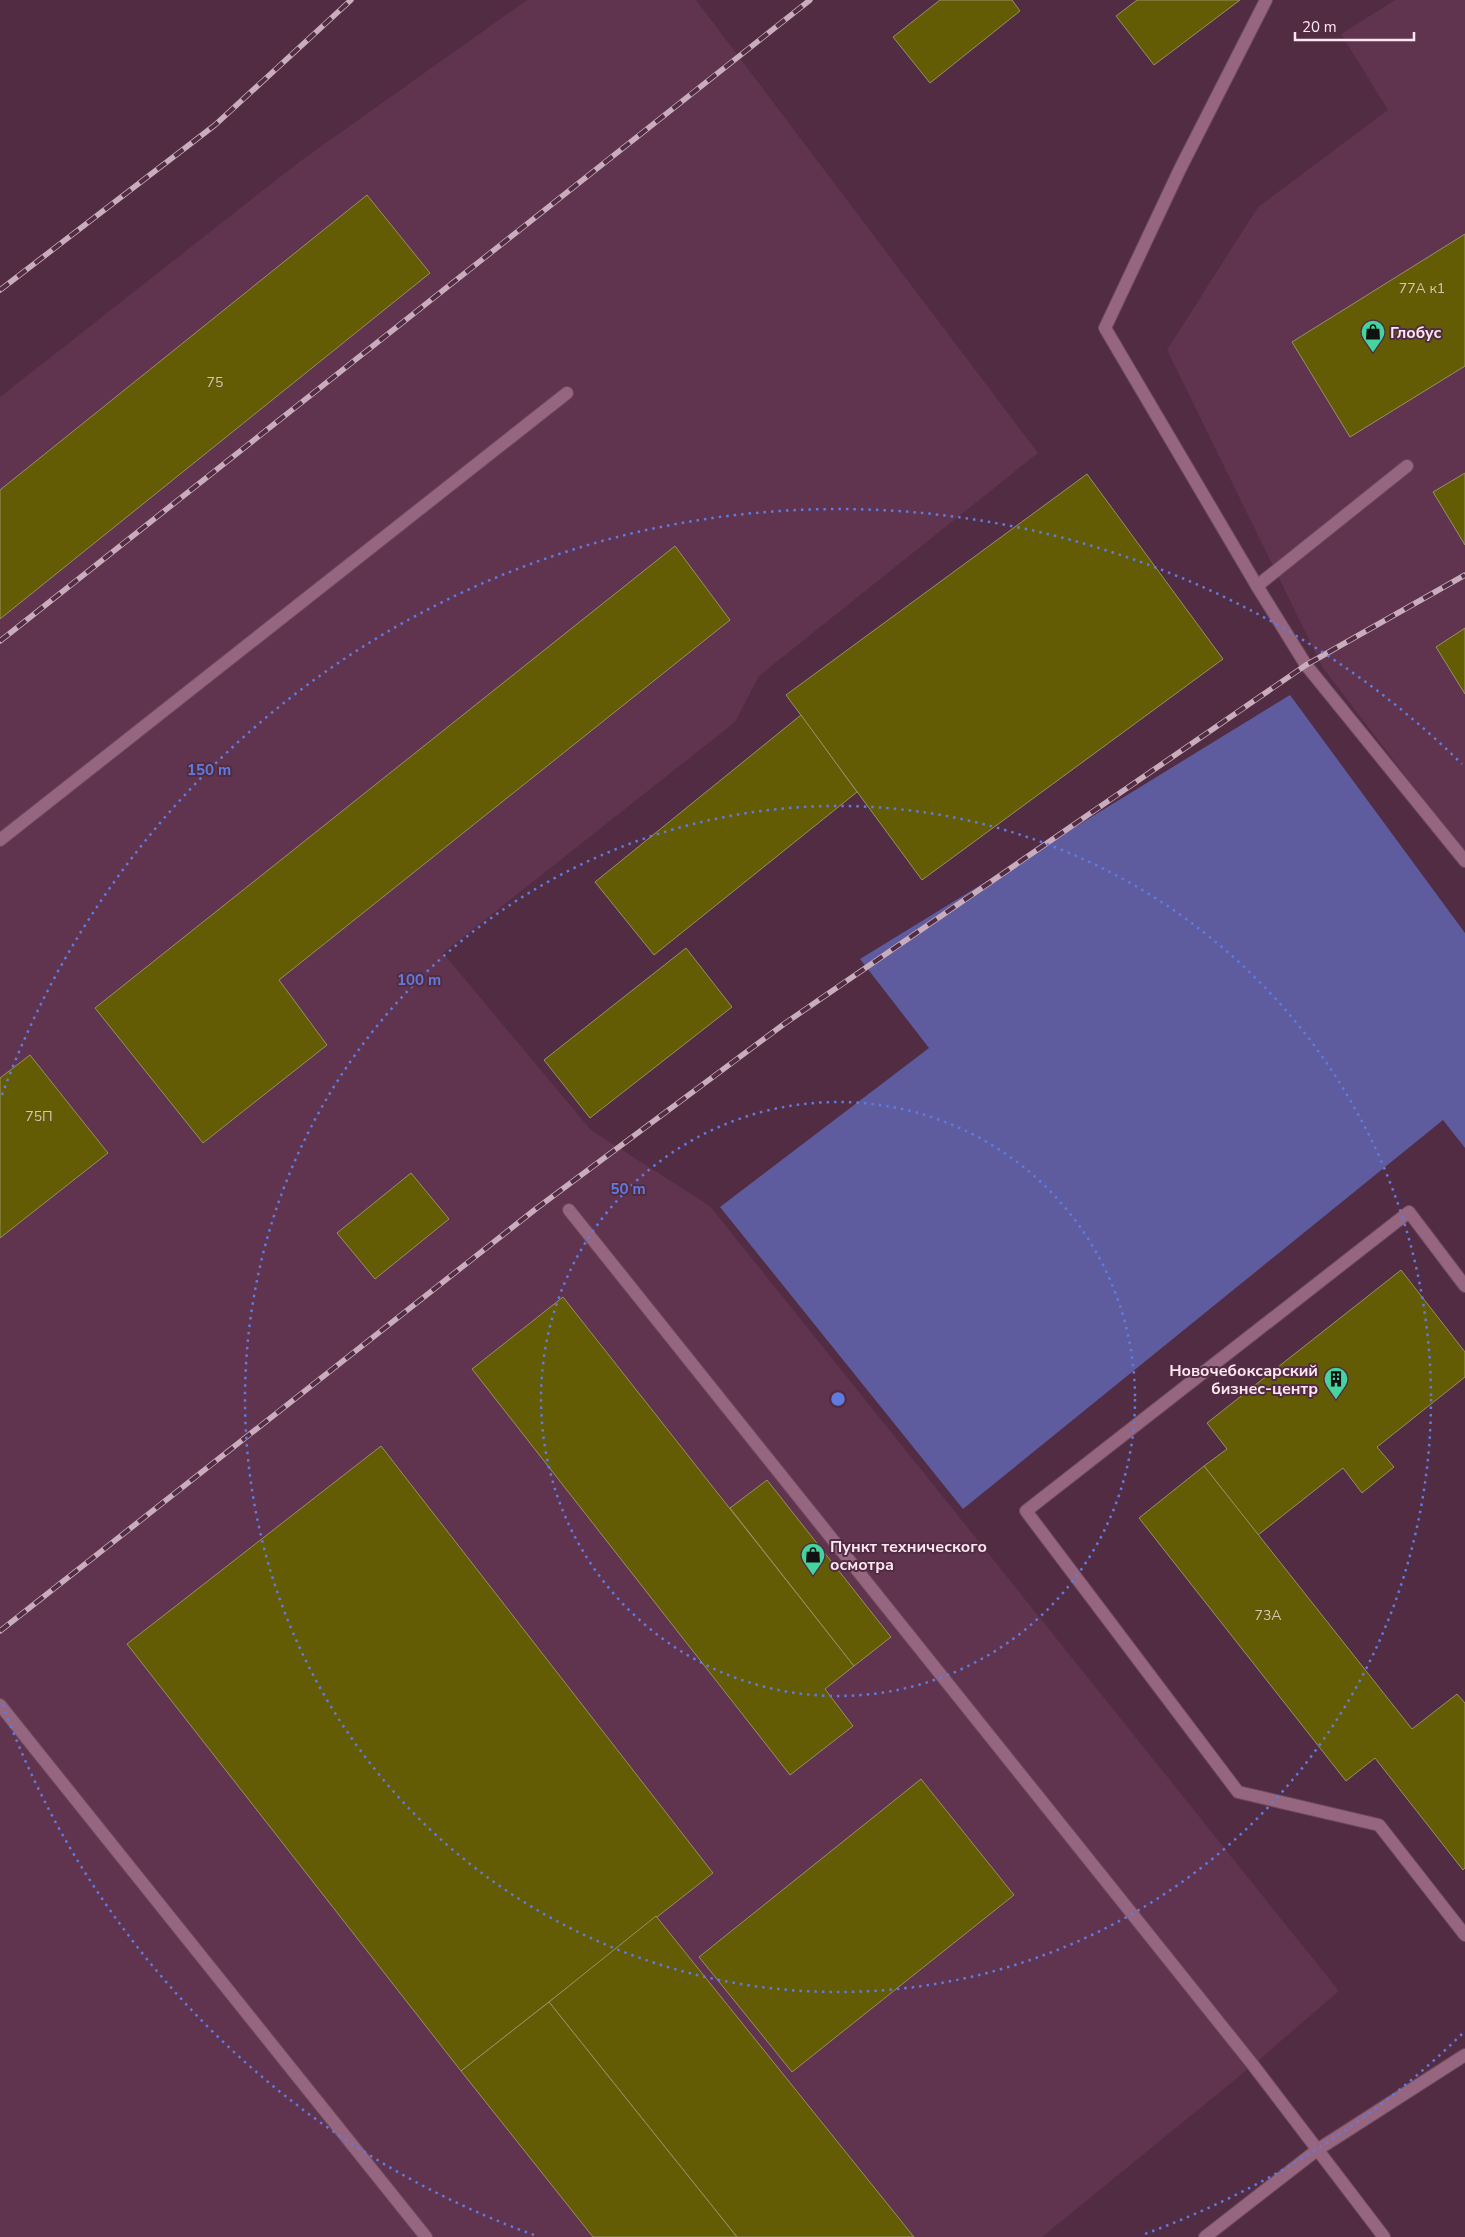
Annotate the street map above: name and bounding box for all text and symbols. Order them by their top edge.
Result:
scale bar [1295,10,1414,42]
text: 20 m [1302,17,1337,37]
house number: 77А к1 [1399,279,1445,298]
shop icon: Глобус [1360,319,1386,353]
place label: Глобус [1390,322,1442,344]
house number: 75 [207,373,223,392]
text: 150 m [187,760,231,780]
text: 100 m [397,970,441,990]
house number: 75П [25,1107,53,1126]
text: 50 m [610,1179,646,1199]
place label: Новочебоксарский бизнес-центр [1169,1360,1318,1400]
building icon: Новочебоксарский бизнес-центр [1323,1366,1349,1400]
centre of rings [829,1390,847,1408]
place label: Пункт технического осмотра [830,1536,987,1576]
shop icon: Пункт технического осмотра [800,1542,826,1576]
house number: 73А [1254,1606,1282,1625]

